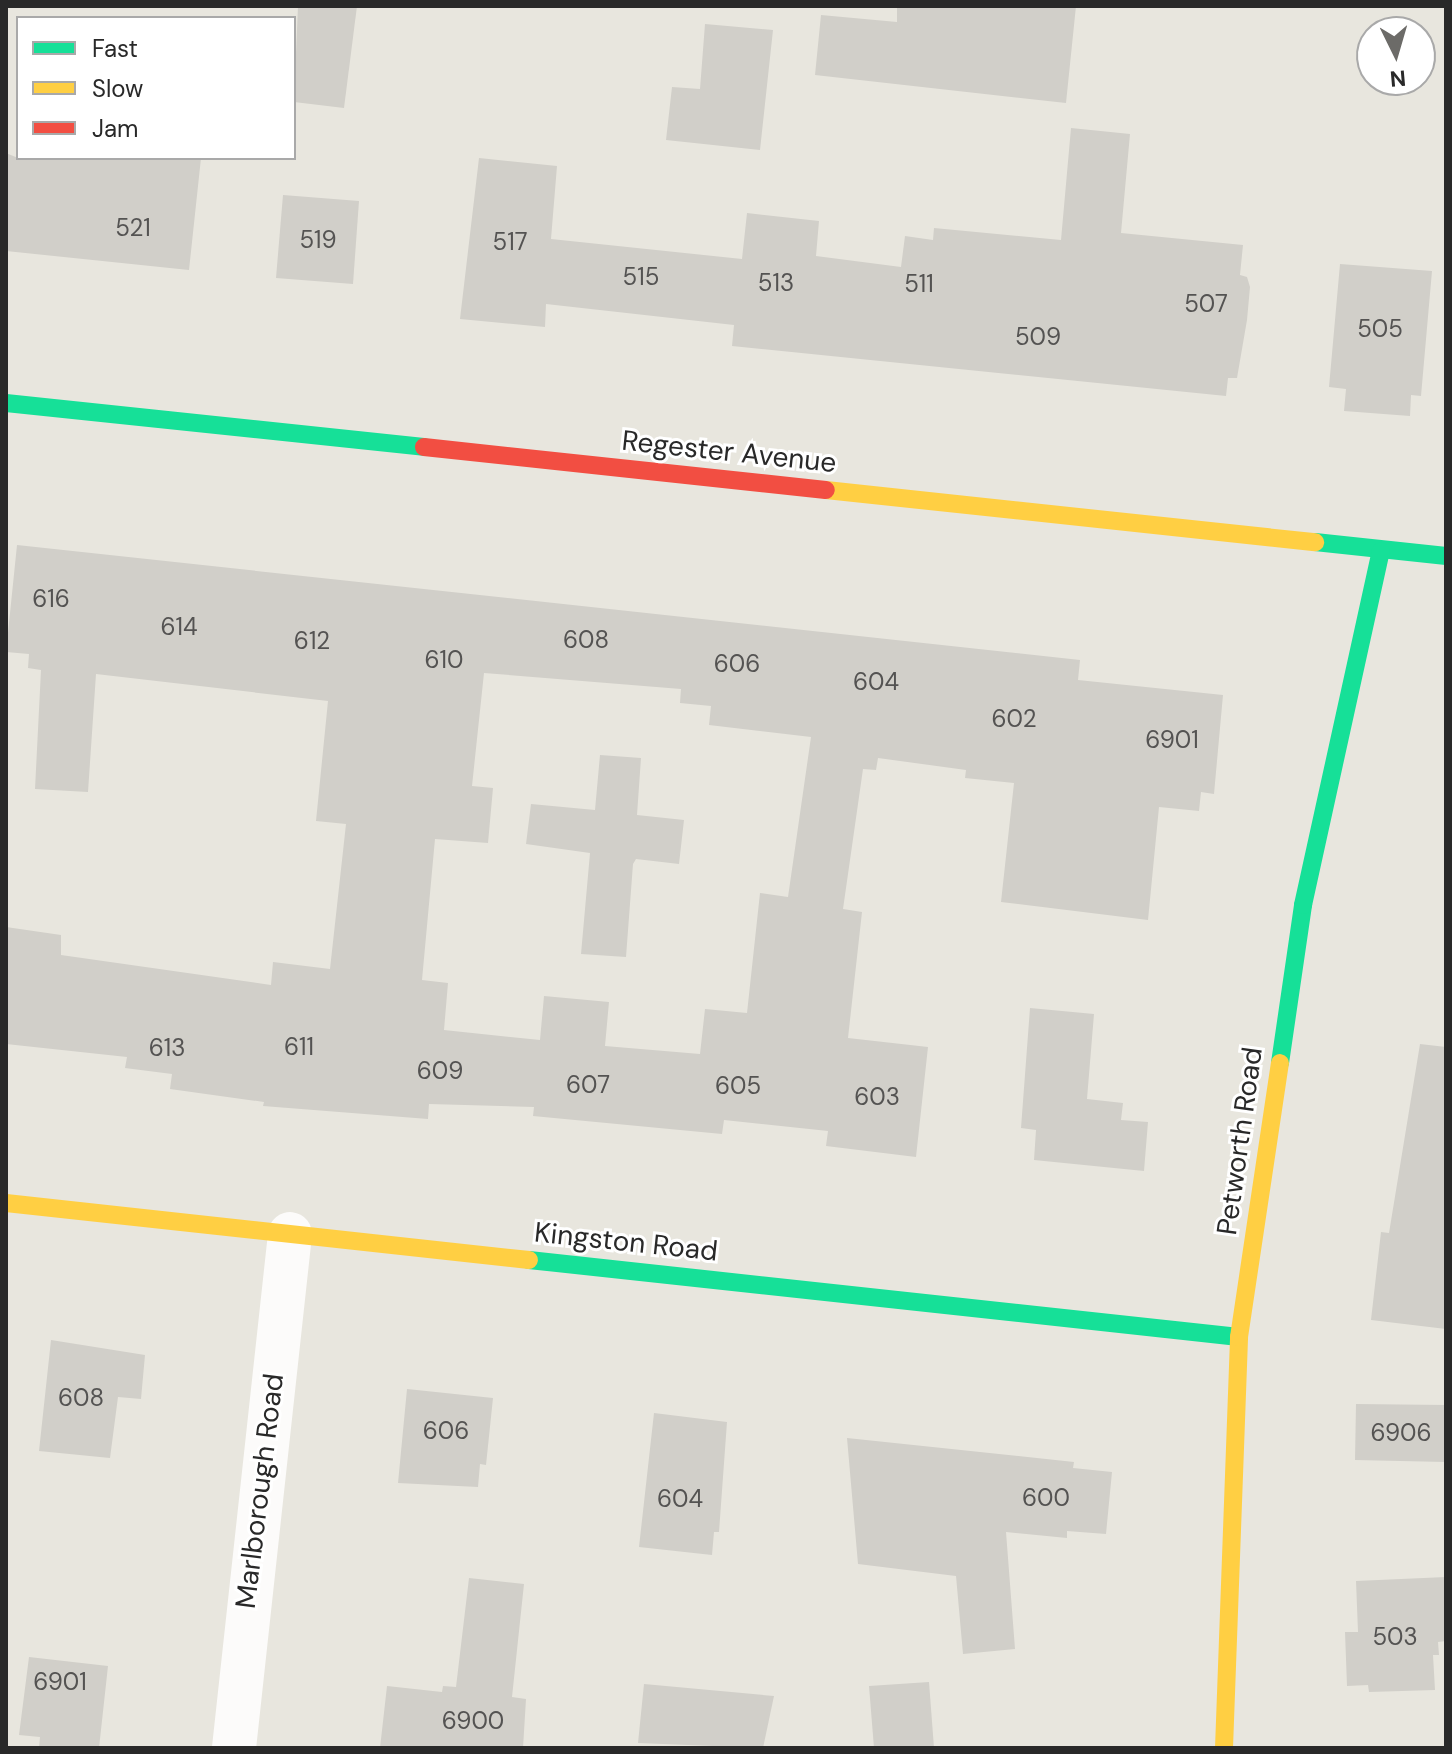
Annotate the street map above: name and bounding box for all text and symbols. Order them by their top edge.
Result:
legend [16,16,296,160]
north arrow [1356,16,1436,96]
text: Fast [92,33,138,64]
text: N [1389,63,1407,94]
text: Slow [92,73,143,104]
text: Jam [92,113,138,144]
house number: 521 [115,214,151,242]
house number: 519 [299,226,337,254]
house number: 517 [493,228,527,256]
house number: 515 [623,263,659,291]
house number: 513 [758,269,794,297]
house number: 511 [904,270,934,298]
house number: 507 [1184,290,1228,318]
house number: 505 [1357,315,1403,343]
house number: 509 [1015,323,1061,351]
street label: Regester Avenue [620,424,838,480]
house number: 616 [32,585,70,613]
house number: 614 [160,613,198,641]
house number: 608 [563,626,609,654]
house number: 612 [294,627,330,655]
house number: 610 [425,646,463,674]
house number: 606 [714,650,760,678]
house number: 604 [853,668,899,696]
house number: 602 [991,705,1037,733]
house number: 6901 [1145,726,1199,754]
house number: 611 [284,1033,314,1061]
house number: 613 [149,1034,185,1062]
street label: Petworth Road [1210,1045,1270,1237]
house number: 609 [417,1057,463,1085]
house number: 607 [566,1071,610,1099]
house number: 605 [715,1072,761,1100]
house number: 603 [854,1083,900,1111]
street label: Kingston Road [533,1216,719,1268]
street label: Marlborough Road [229,1372,291,1610]
house number: 608 [58,1384,104,1412]
house number: 606 [423,1417,469,1445]
house number: 6906 [1370,1419,1432,1447]
house number: 600 [1022,1484,1070,1512]
house number: 604 [657,1485,703,1513]
house number: 503 [1372,1623,1418,1651]
house number: 6901 [33,1668,87,1696]
house number: 6900 [442,1707,504,1735]

